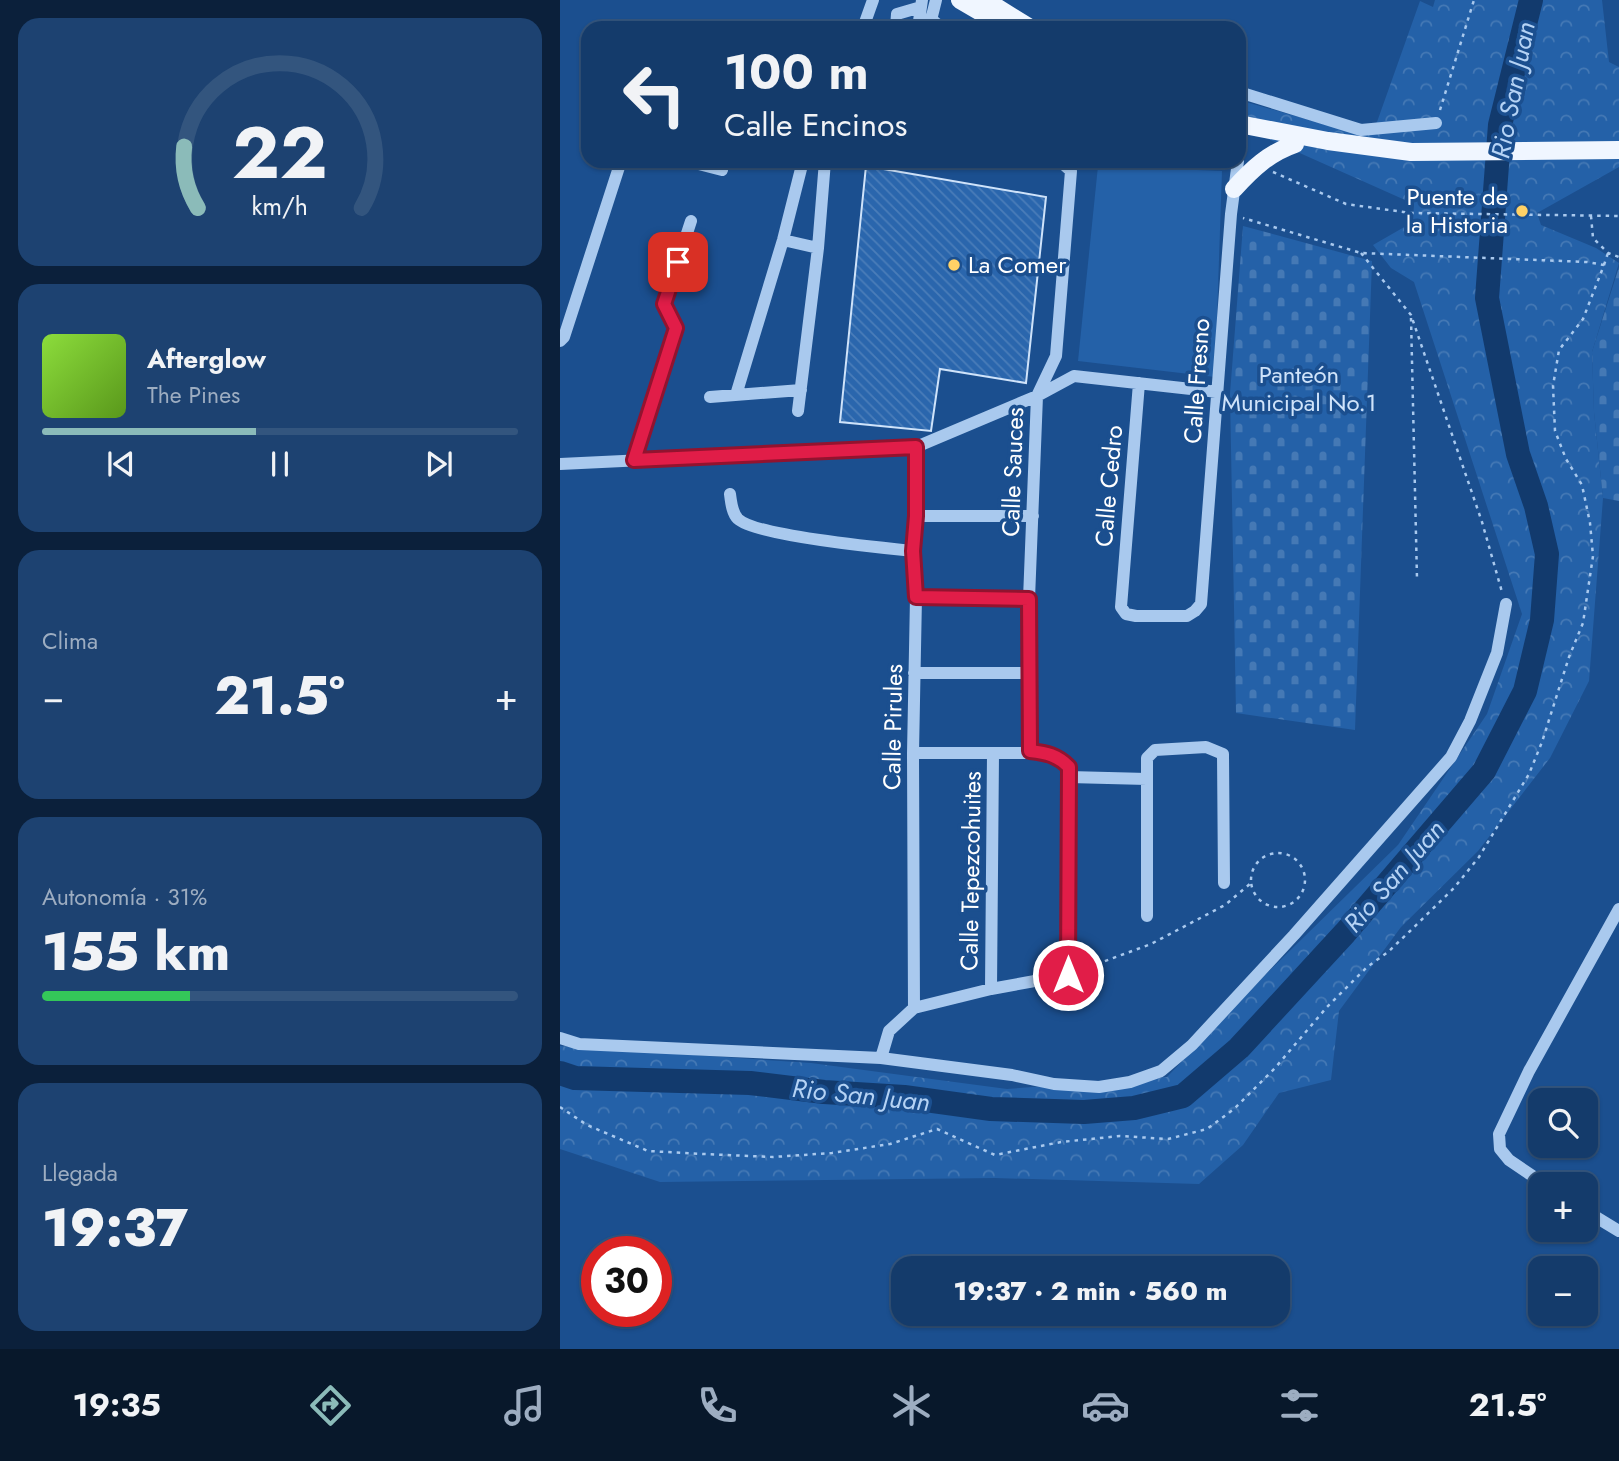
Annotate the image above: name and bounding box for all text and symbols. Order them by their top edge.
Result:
water label: Rio San Juan [1481,18,1545,162]
text: 100 m [724,37,869,107]
icon: left [609,49,700,140]
text: 22 [232,100,328,205]
text: Calle Encinos [724,102,907,148]
place label: Puente de la Historia [1406,179,1508,242]
text: km/h [252,188,308,224]
marker: Puente de la Historia [1514,203,1530,219]
pin [648,232,708,292]
icon: arrive [659,243,697,281]
place label: La Comer [968,247,1067,282]
marker: La Comer [946,257,962,273]
street label: Calle Fresno [1175,317,1218,445]
text: Afterglow [147,340,266,378]
park label: Panteón Municipal No.1 [1221,357,1377,420]
text: The Pines [147,378,240,412]
street label: Calle Sauces [993,407,1032,537]
street label: Calle Cedro [1086,424,1131,548]
icon: previous [102,445,140,483]
icon: pause [261,445,299,483]
icon: next [420,445,458,483]
text: Clima [42,624,98,658]
text: 21.5° [214,658,345,734]
street label: Calle Pirules [874,664,911,790]
text: − [42,669,64,724]
text: + [495,669,518,724]
street label: Calle Tepezcohuites [951,771,990,971]
water label: Rio San Juan [1334,811,1454,941]
text: Autonomía · 31% [42,880,207,914]
text: 155 km [42,914,230,990]
position arrow [1031,938,1105,1012]
water label: Rio San Juan [790,1069,932,1121]
map controls [1528,1088,1598,1326]
button: search [1528,1088,1598,1158]
text: Llegada [42,1156,118,1190]
button: + [1528,1172,1598,1242]
text: 19:37 [42,1190,188,1266]
speed limit sign: 30 [581,1236,672,1327]
button: − [1528,1256,1598,1326]
text: 19:37 · 2 min · 560 m [954,1272,1227,1310]
icon: directions [306,1381,355,1430]
icon: music [500,1381,549,1430]
icon: phone [693,1381,742,1430]
icon: climate [887,1381,936,1430]
icon: car [1081,1381,1130,1430]
icon: filters [1275,1381,1324,1430]
text: 19:35 [72,1382,161,1428]
text: 21.5° [1469,1382,1547,1428]

